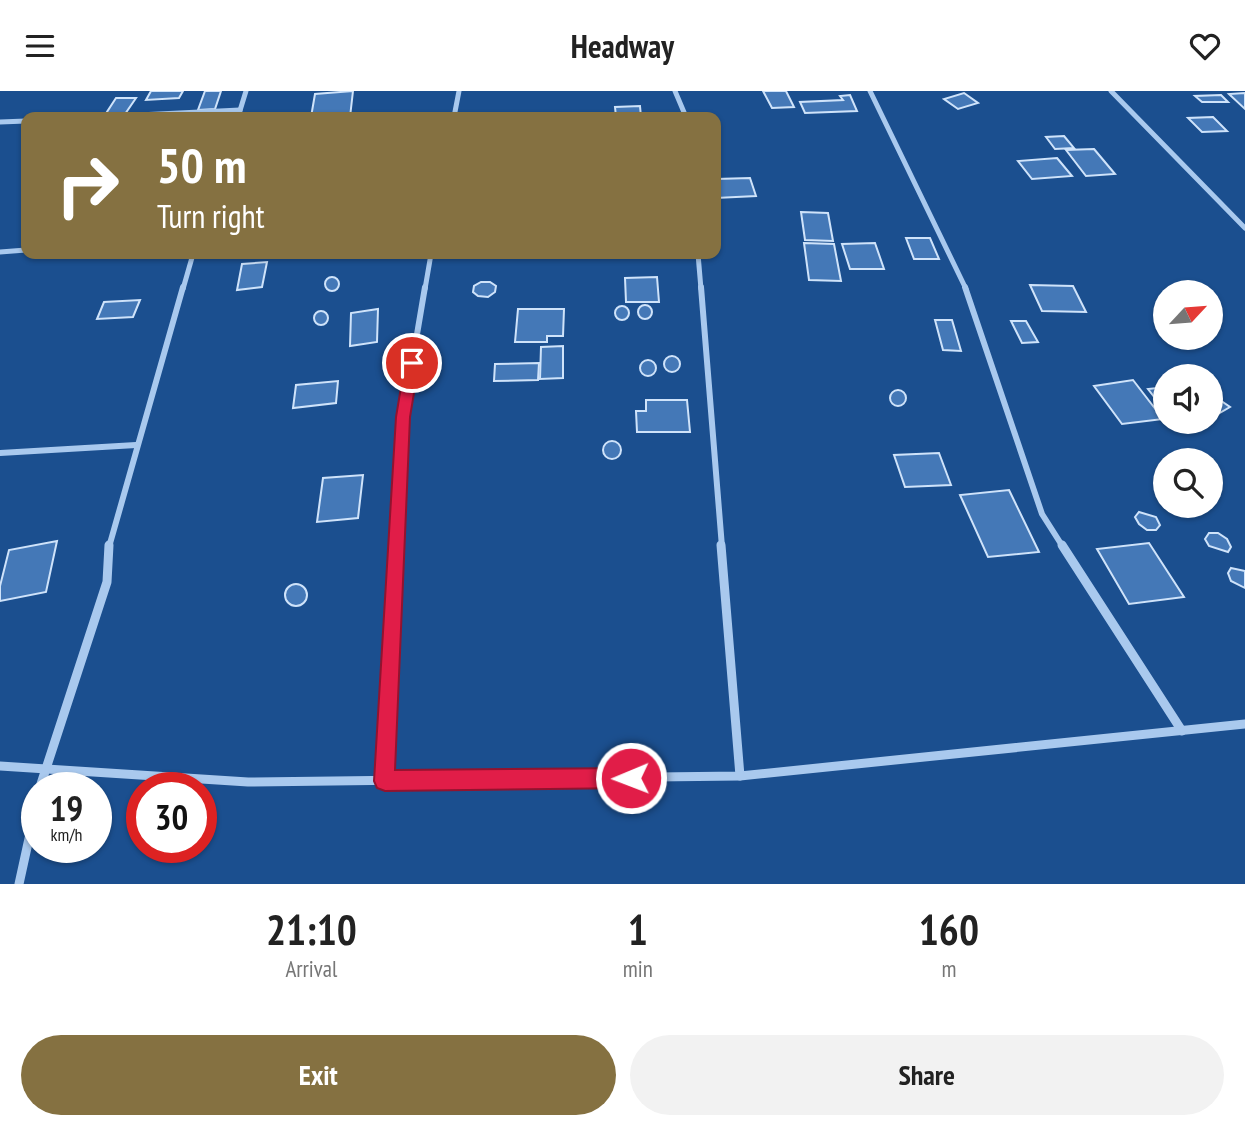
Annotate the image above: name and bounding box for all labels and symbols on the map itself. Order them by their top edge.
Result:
north arrow [1153,280,1223,350]
pin [382,333,442,393]
position arrow [594,741,668,815]
speed limit sign: 30 [126,772,217,863]

